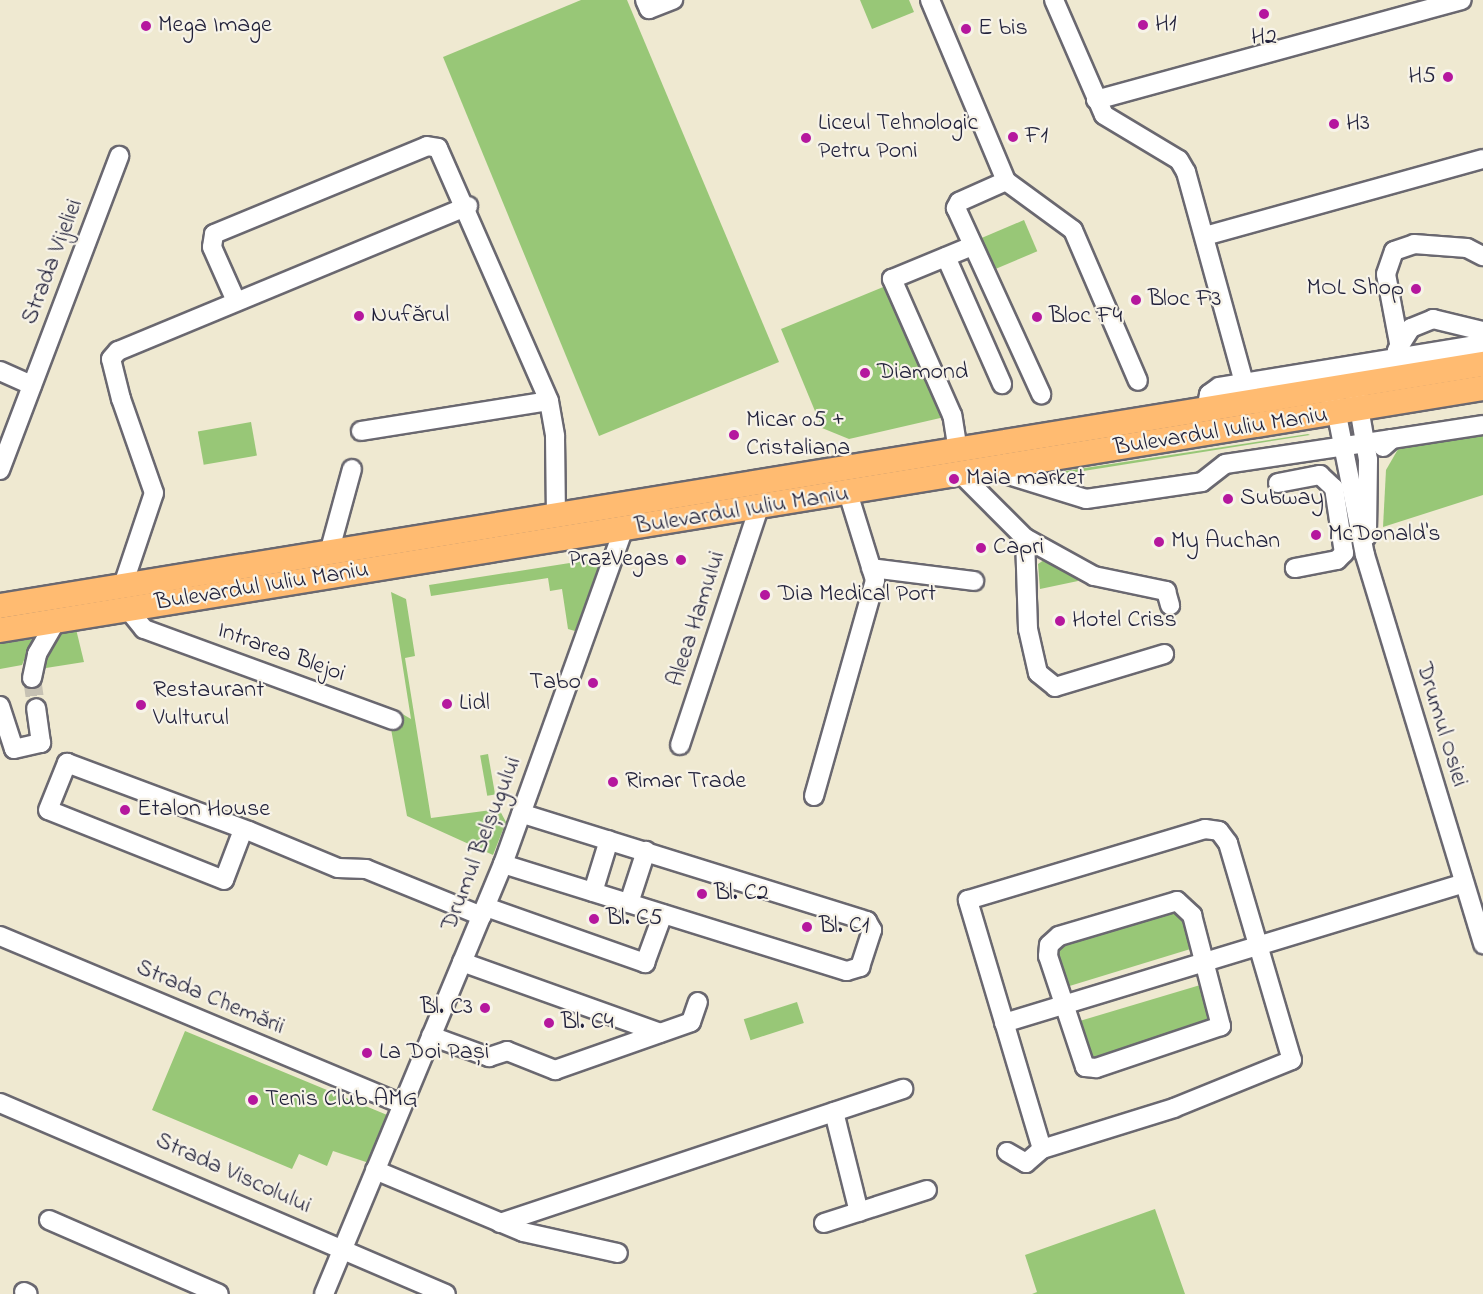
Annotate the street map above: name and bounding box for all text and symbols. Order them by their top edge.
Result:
marker: H2 [1257,7,1271,21]
place label: H1 [1155,11,1177,39]
place label: Mega Image [158,12,272,40]
place label: E bis [978,15,1028,43]
marker: H1 [1136,18,1150,32]
marker: Mega Image [139,19,153,33]
marker: E bis [959,22,973,36]
place label: H2 [1251,24,1277,52]
place label: H5 [1408,63,1436,91]
marker: H5 [1441,70,1455,84]
place label: Liceul Tehnologic Petru Poni [818,110,978,166]
place label: H3 [1346,110,1370,138]
marker: H3 [1327,117,1341,131]
place label: F1 [1025,123,1048,151]
marker: F1 [1006,130,1020,144]
marker: Liceul Tehnologic Petru Poni [799,131,813,145]
street label: Strada Vijeliei [16,195,90,329]
place label: MOL Shop [1306,275,1404,303]
marker: MOL Shop [1409,282,1423,296]
place label: Bloc F3 [1148,286,1221,314]
marker: Bloc F3 [1129,293,1143,307]
place label: Nufărul [371,302,449,330]
place label: Bloc F4 [1049,303,1122,331]
marker: Nufărul [352,309,366,323]
marker: Bloc F4 [1030,310,1044,324]
place label: Diamond [877,359,968,387]
marker: Diamond [858,366,872,380]
street label: Bulevardul Iuliu Maniu [1112,401,1330,463]
place label: Micar 05 + Cristaliana [746,407,850,463]
marker: Micar 05 + Cristaliana [727,428,741,442]
place label: Maia market [966,465,1085,493]
marker: Maia market [947,472,961,486]
street label: Bulevardul Iuliu Maniu [633,480,851,542]
place label: Subway [1240,485,1324,513]
marker: Subway [1221,492,1235,506]
place label: McDonald's [1328,521,1440,549]
place label: My Auchan [1171,528,1280,556]
marker: McDonald's [1309,528,1323,542]
place label: Capri [993,534,1044,562]
marker: My Auchan [1152,535,1166,549]
marker: Capri [974,541,988,555]
place label: PrazVegas [568,546,669,574]
street label: Aleea Hamului [662,548,732,690]
marker: PrazVegas [674,553,688,567]
street label: Bulevardul Iuliu Maniu [153,556,371,618]
place label: Dia Medical Port [778,581,936,609]
marker: Dia Medical Port [756,586,774,604]
place label: Hotel Criss [1072,607,1177,635]
marker: Hotel Criss [1053,614,1067,628]
street label: Intrarea Blejoi [213,617,349,689]
street label: Drumul Osiei [1408,659,1474,791]
place label: Tabo [529,669,581,697]
marker: Tabo [586,676,600,690]
place label: Restaurant Vulturul [153,677,264,733]
place label: Lidl [459,690,490,718]
marker: Lidl [440,697,454,711]
marker: Restaurant Vulturul [134,698,148,712]
street label: Drumul Belșugului [436,753,528,935]
place label: Rimar Trade [625,768,746,796]
marker: Rimar Trade [606,775,620,789]
place label: Etalon House [137,796,270,824]
marker: Etalon House [118,803,132,817]
place label: Bl. C2 [714,880,769,908]
marker: Bl. C2 [695,887,709,901]
place label: Bl. C5 [606,905,663,933]
marker: Bl. C5 [587,912,601,926]
place label: Bl. C1 [819,913,869,941]
marker: Bl. C1 [800,920,814,934]
street label: Strada Chemării [131,954,289,1042]
place label: Bl. C3 [420,994,473,1022]
marker: Bl. C3 [478,1001,492,1015]
place label: Bl. C4 [561,1009,614,1037]
marker: Bl. C4 [542,1016,556,1030]
place label: La Doi Pași [379,1039,489,1067]
marker: La Doi Pași [360,1046,374,1060]
place label: Tenis Club AMG [265,1086,418,1114]
marker: Tenis Club AMG [246,1093,260,1107]
street label: Strada Viscolului [151,1127,315,1221]

